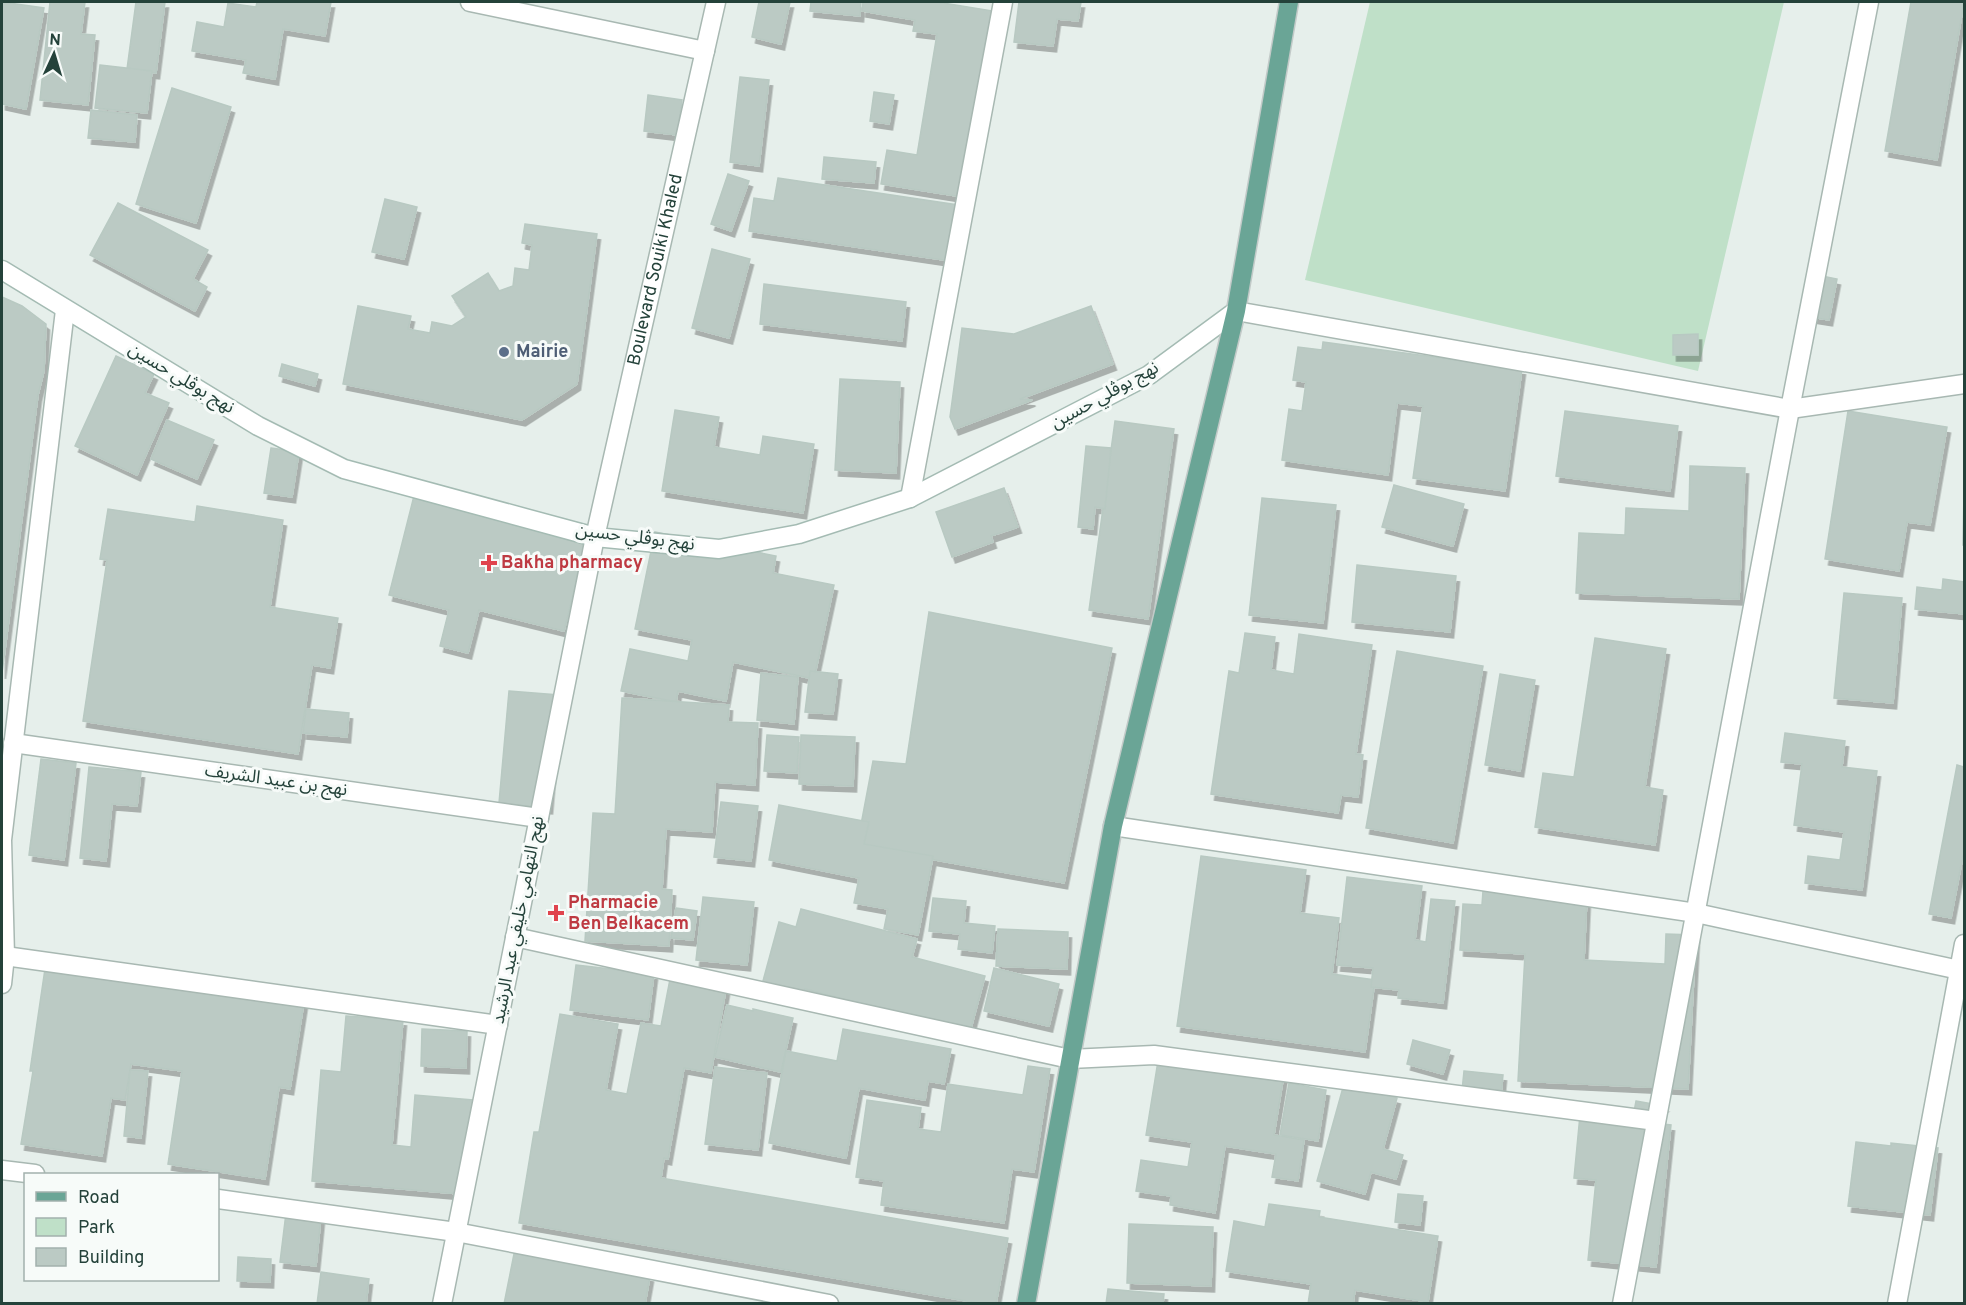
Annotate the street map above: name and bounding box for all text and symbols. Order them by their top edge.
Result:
north arrow [24,24,84,84]
text: N [48,31,61,51]
street label: Boulevard Souiki Khaled [623,172,688,368]
street label: نهج بوڨلي حسين [124,338,238,420]
place label: Mairie [516,341,568,364]
marker: Mairie [497,345,511,359]
street label: نهج بوڨلي حسين [1047,357,1163,435]
street label: نهج بوڨلي حسين [574,519,696,557]
place label: Bakha pharmacy [501,552,643,575]
marker: Bakha pharmacy [482,556,496,570]
street label: نهج بن عبيد الشريف [203,760,349,802]
street label: نهج التهامي خليفي عبد الرشيد [488,814,551,1026]
place label: Pharmacie Ben Belkacem [568,892,689,936]
marker: Pharmacie Ben Belkacem [549,906,563,920]
legend [24,1173,219,1281]
text: Road [78,1187,120,1210]
text: Park [78,1217,115,1240]
text: Building [78,1247,144,1270]

